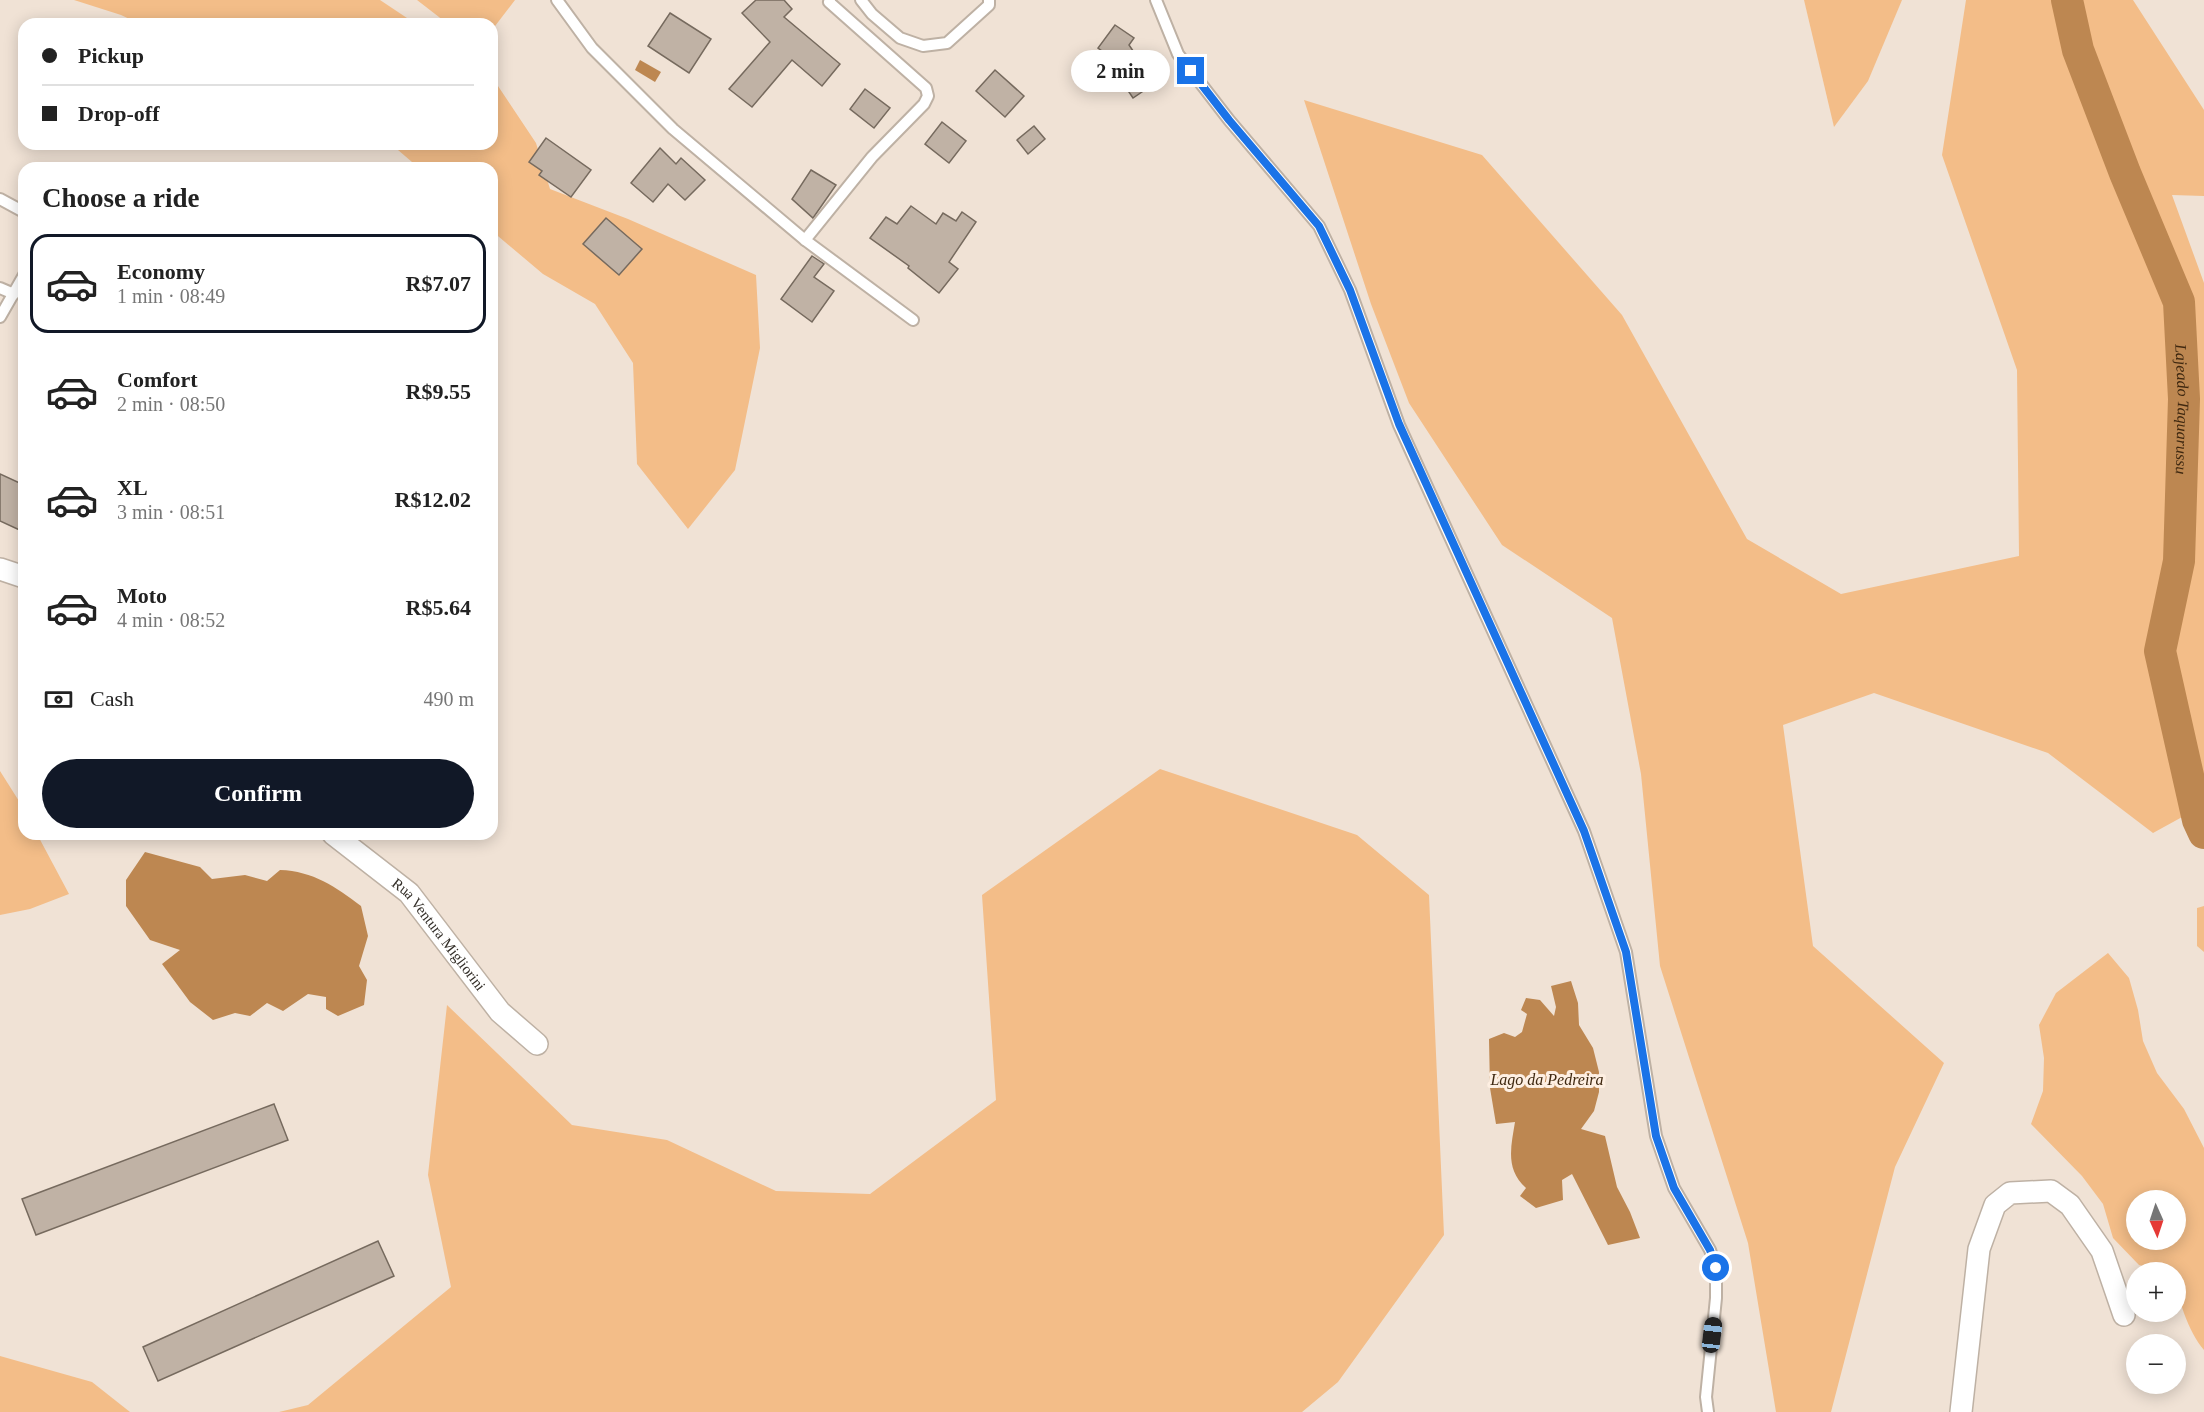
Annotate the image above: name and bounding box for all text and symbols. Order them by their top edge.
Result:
text: Pickup [78,43,144,68]
callout: 2 min [1071,50,1170,92]
route end [1177,57,1204,84]
text: 2 min [1096,60,1145,82]
text: Drop-off [78,101,159,126]
text: Choose a ride [42,183,200,213]
icon: car [45,257,99,311]
text: Economy [117,259,205,284]
text: R$7.07 [406,271,471,296]
text: 1 min · 08:49 [117,285,225,307]
water label: Lajeado Taquarussu [2172,343,2192,475]
icon: car [45,365,99,419]
text: Comfort [117,367,198,392]
text: R$9.55 [406,379,471,404]
text: 2 min · 08:50 [117,393,225,415]
icon: car [45,473,99,527]
text: XL [117,475,148,500]
text: R$12.02 [395,487,471,512]
text: 3 min · 08:51 [117,501,225,523]
icon: car [45,581,99,635]
text: Moto [117,583,167,608]
text: R$5.64 [406,595,471,620]
text: 4 min · 08:52 [117,609,225,631]
icon: cash [42,683,75,716]
text: Cash [90,686,134,711]
text: 490 m [423,688,474,710]
button: Confirm [42,759,474,828]
street label: Rua Ventura Migliorini [389,875,489,994]
water label: Lago da Pedreira [1489,1071,1604,1089]
north arrow [2126,1190,2186,1250]
map controls [2126,1190,2186,1394]
route start [1702,1254,1729,1281]
button: + [2126,1262,2186,1322]
car [1701,1316,1723,1354]
button: − [2126,1334,2186,1394]

